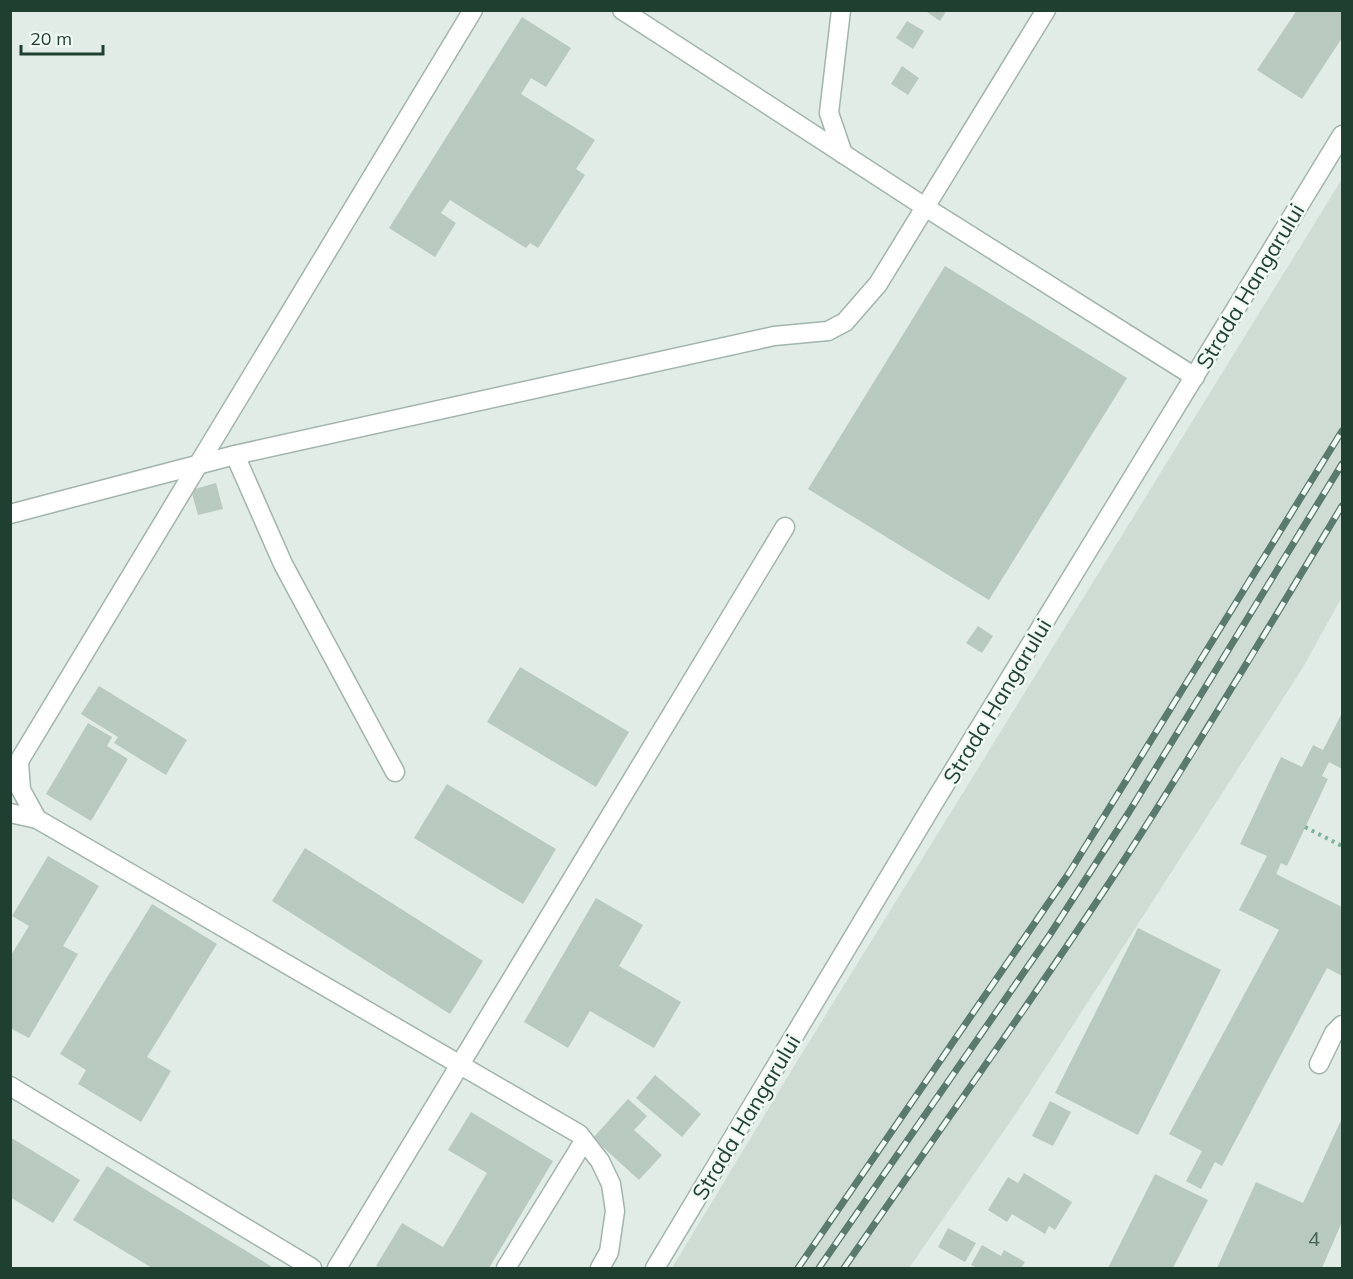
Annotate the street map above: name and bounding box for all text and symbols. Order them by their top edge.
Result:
scale bar [21,18,104,56]
text: 20 m [30,27,72,50]
street label: Strada Hangarului [1190,198,1310,374]
street label: Strada Hangarului [937,613,1057,789]
street label: Strada Hangarului [686,1029,806,1205]
house number: 4 [1308,1226,1320,1251]

